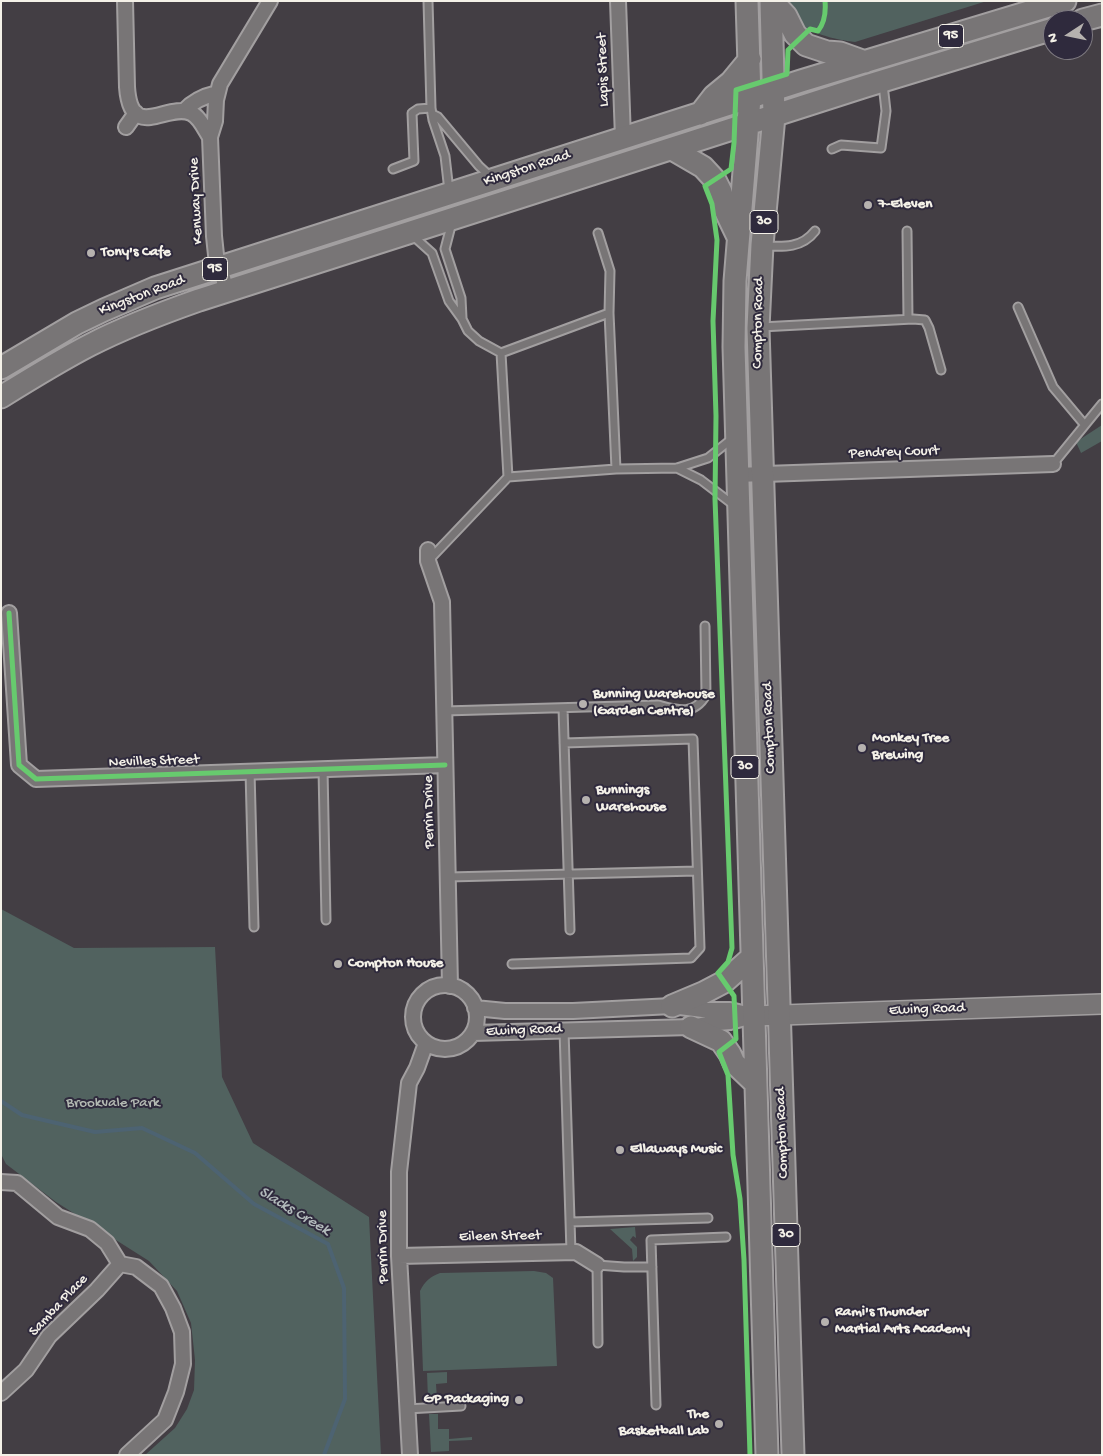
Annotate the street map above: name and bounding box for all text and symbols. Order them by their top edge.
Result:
north arrow [1043,10,1093,60]
road number: 95 [938,24,964,48]
text: N [1045,32,1063,44]
street label: Lapis Street [594,33,614,107]
street label: Kingston Road [481,147,573,191]
street label: Kenway Drive [186,157,208,245]
place label: 7-Eleven [878,196,932,214]
marker: 7-Eleven [862,199,874,211]
road number: 30 [750,210,778,233]
place label: Tony's Cafe [101,244,171,262]
marker: Tony's Cafe [85,247,97,259]
road number: 95 [202,258,228,280]
street label: Kingston Road [97,271,187,321]
street label: Compton Road [749,277,769,369]
street label: Pendrey Court [849,442,939,464]
street label: Compton Road [759,682,781,774]
place label: Bunning Warehouse (Garden Centre) [593,686,715,721]
marker: Bunning Warehouse (Garden Centre) [577,698,589,710]
place label: Monkey Tree Brewing [872,730,949,765]
marker: Monkey Tree Brewing [856,742,868,754]
street label: Nevilles Street [108,751,200,773]
road number: 30 [731,756,759,779]
street label: Perrin Drive [420,775,440,849]
place label: Bunnings Warehouse [596,782,666,817]
marker: Bunnings Warehouse [580,794,592,806]
place label: Compton House [348,955,443,973]
marker: Compton House [332,958,344,970]
street label: Ewing Road [889,1000,965,1020]
street label: Ewing Road [486,1021,562,1041]
street label: Compton Road [772,1087,794,1179]
park label: Brookvale Park [66,1095,160,1113]
place label: Ellaways Music [630,1141,722,1159]
marker: Ellaways Music [614,1144,626,1156]
water label: Slacks Creek [255,1183,333,1241]
street label: Perrin Drive [374,1210,394,1284]
road number: 30 [772,1224,800,1246]
street label: Eileen Street [459,1227,541,1247]
street label: Samba Place [26,1271,92,1341]
place label: Rami's Thunder Martial Arts Academy [835,1304,970,1339]
marker: Rami's Thunder Martial Arts Academy [819,1316,831,1328]
place label: GP Packaging [424,1391,509,1409]
marker: GP Packaging [513,1394,525,1406]
place label: The Basketball Lab [619,1406,709,1441]
marker: The Basketball Lab [713,1418,725,1430]

